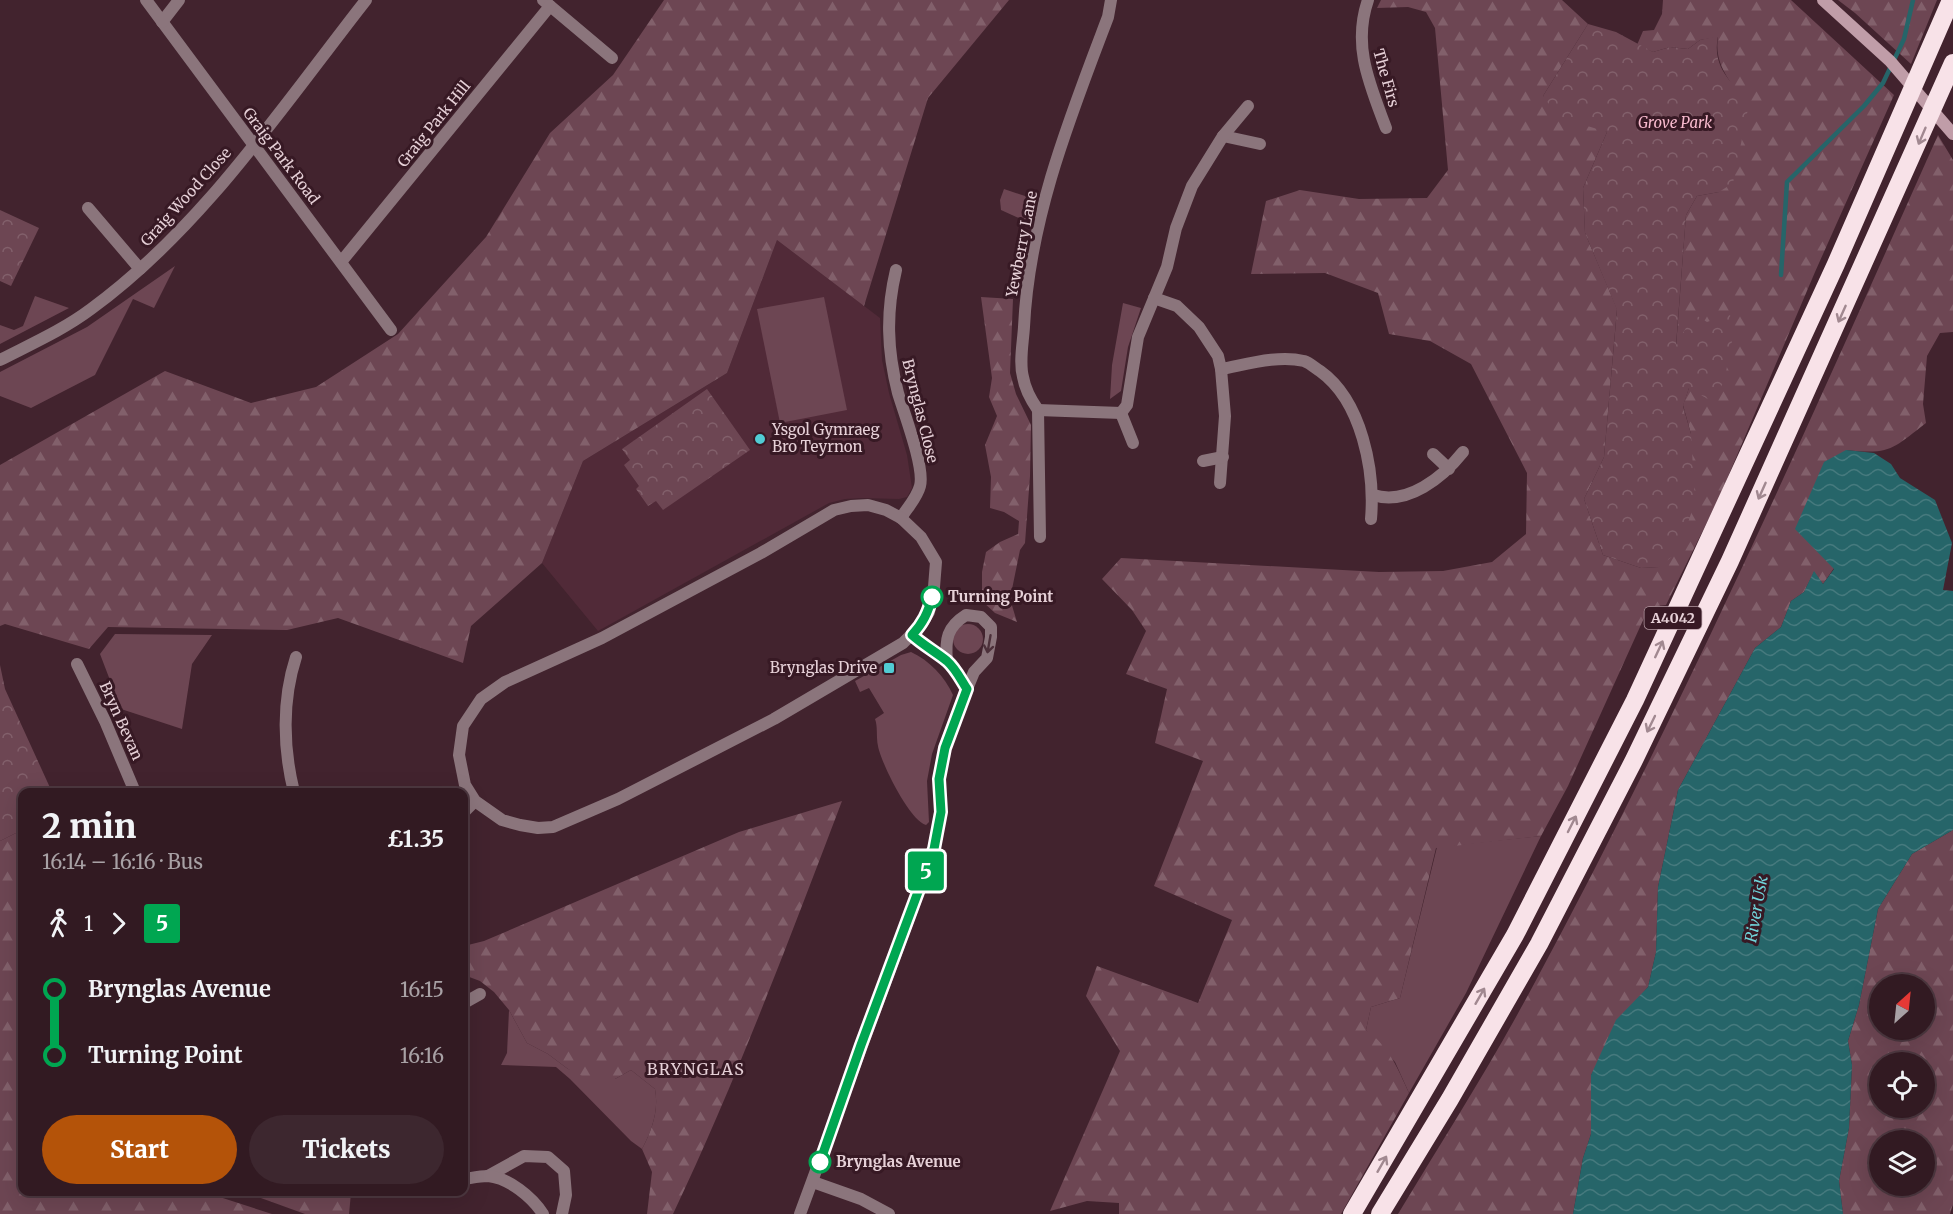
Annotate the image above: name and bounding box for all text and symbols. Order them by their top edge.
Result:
street label: The Firs [1369,47,1404,109]
street label: Graig Park Hill [393,76,474,171]
street label: Graig Park Road [239,104,324,208]
park label: Grove Park [1638,113,1713,132]
one-way arrow [1916,126,1927,144]
street label: Graig Wood Close [136,143,235,250]
street label: Yewberry Lane [1002,189,1041,300]
one-way arrow [1836,304,1847,322]
street label: Brynglas Close [898,357,943,465]
place label: Ysgol Gymraeg Bro Teyrnon [771,420,880,456]
marker: Ysgol Gymraeg Bro Teyrnon [753,432,767,446]
one-way arrow [1755,482,1767,500]
marker: Turning Point [921,586,943,608]
place label: Turning Point [948,587,1053,606]
road number: A4042 [1644,607,1702,629]
one-way arrow [983,634,994,653]
one-way arrow [1653,640,1665,658]
place label: Brynglas Drive [770,658,877,677]
marker: Brynglas Drive [882,661,896,675]
street label: Bryn Bevan [96,679,147,763]
one-way arrow [1645,715,1657,733]
text: 2 min [42,806,136,847]
one-way arrow [1567,815,1578,833]
text: £1.35 [387,825,444,853]
text: 16:14 – 16:16 · Bus [42,849,203,874]
line badge: 5 [906,852,946,890]
text: 5 [920,858,932,885]
water label: River Usk [1740,874,1772,944]
icon: walk [42,907,75,940]
icon: forward [102,907,135,940]
text: 5 [156,910,168,937]
text: 1 [84,911,93,936]
north arrow [1869,974,1935,1040]
map controls [1869,974,1935,1196]
text: Brynglas Avenue [88,975,271,1003]
text: 16:15 [400,977,444,1002]
one-way arrow [1475,987,1487,1004]
text: Turning Point [88,1041,243,1069]
text: 16:16 [400,1043,444,1068]
button: locate [1869,1052,1935,1118]
district label: BRYNGLAS [647,1059,745,1079]
button: Start [42,1115,237,1184]
button: Tickets [249,1115,444,1184]
button: layers [1869,1130,1935,1196]
marker: Brynglas Avenue [809,1151,831,1173]
place label: Brynglas Avenue [836,1152,961,1171]
one-way arrow [1377,1156,1389,1173]

